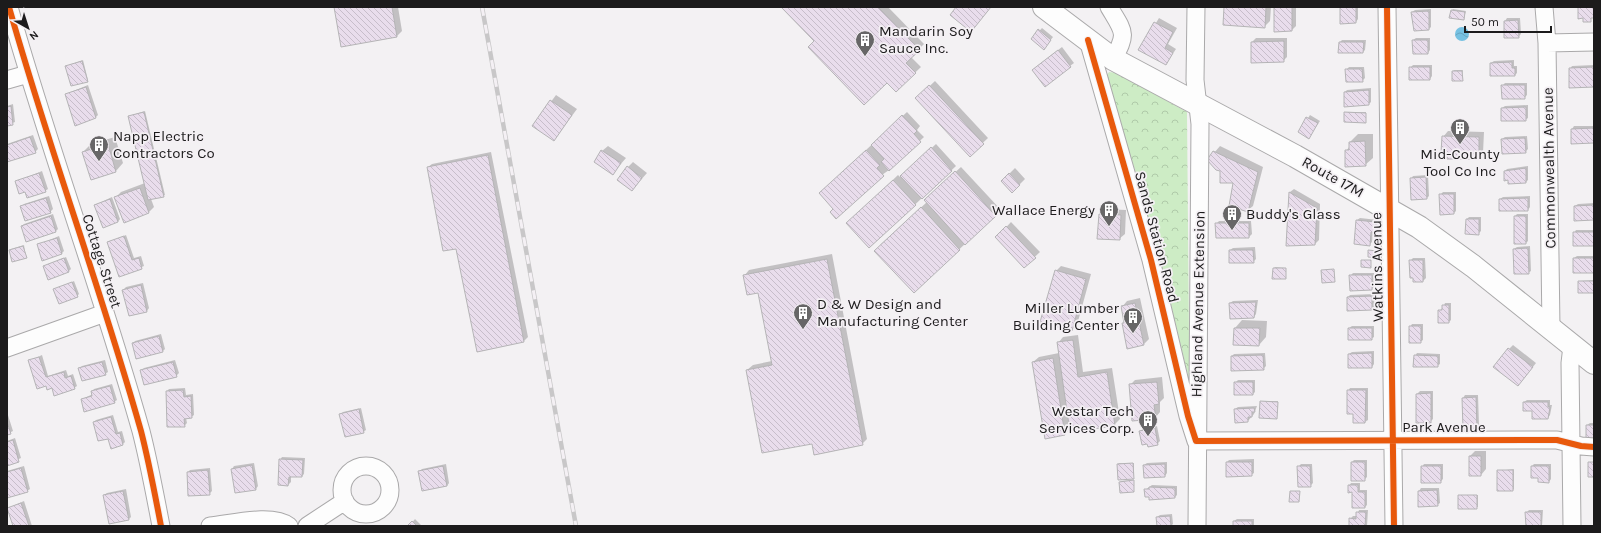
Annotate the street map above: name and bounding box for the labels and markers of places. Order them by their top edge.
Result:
place label: Mandarin Soy Sauce Inc. [879,22,973,57]
building icon: Mandarin Soy Sauce Inc. [854,29,876,57]
building icon: Mid-County Tool Co Inc [1449,117,1471,145]
place label: Napp Electric Contractors Co [113,127,215,162]
building icon: Napp Electric Contractors Co [88,134,110,162]
place label: Mid-County Tool Co Inc [1420,145,1500,180]
building icon: Wallace Energy [1098,199,1120,227]
place label: Wallace Energy [992,201,1095,219]
building icon: Buddy's Glass [1221,203,1243,231]
place label: Buddy's Glass [1246,205,1341,223]
place label: D & W Design and Manufacturing Center [817,295,968,330]
place label: Miller Lumber Building Center [1013,299,1120,334]
building icon: D & W Design and Manufacturing Center [792,302,814,330]
building icon: Miller Lumber Building Center [1122,306,1144,334]
place label: Westar Tech Services Corp. [1039,402,1134,437]
building icon: Westar Tech Services Corp. [1137,409,1159,437]

